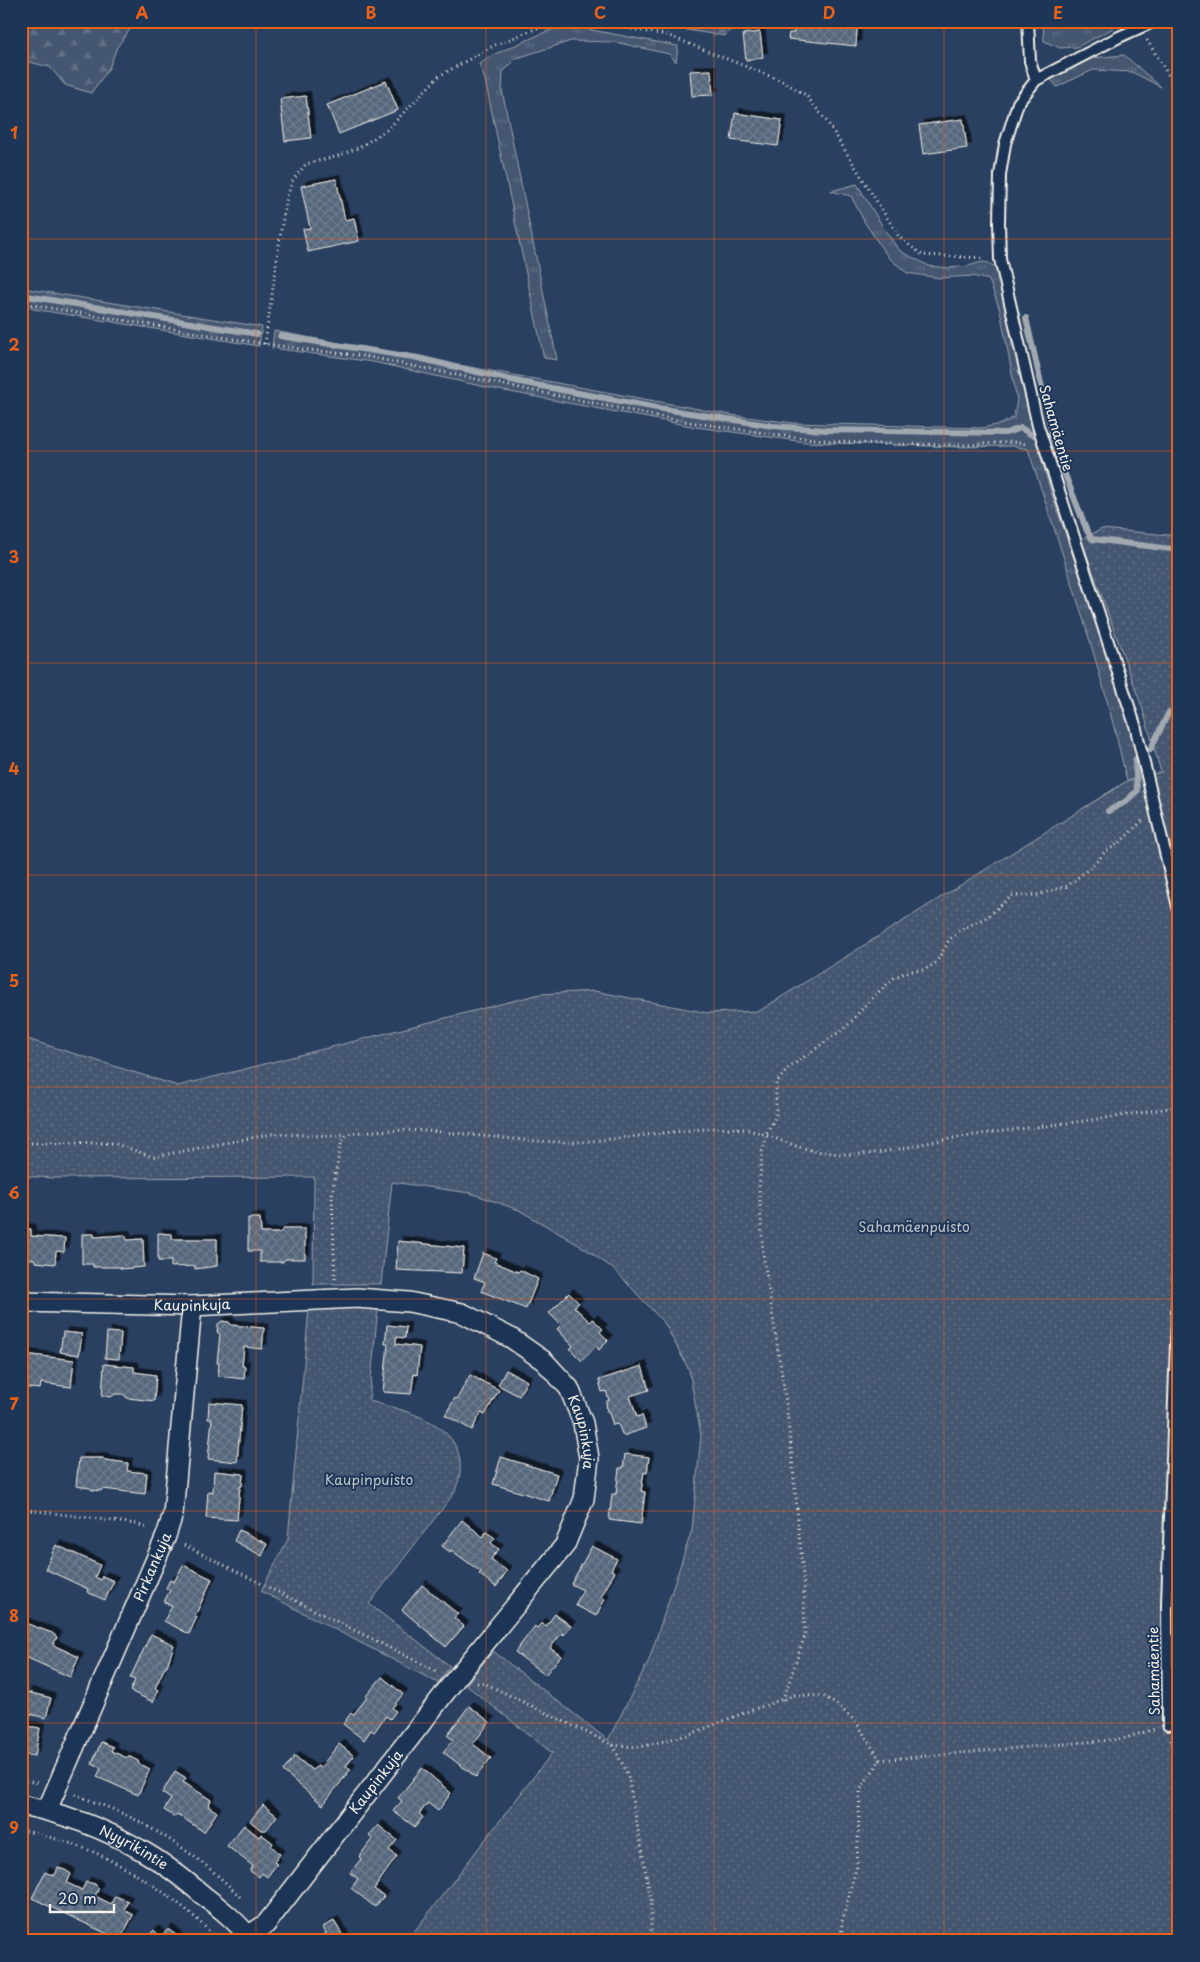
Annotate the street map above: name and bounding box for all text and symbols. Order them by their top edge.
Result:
text: A [136,0,149,24]
text: B [366,0,377,24]
text: C [594,0,606,24]
text: D [823,0,835,24]
text: E [1053,0,1063,24]
text: 1 [10,120,18,144]
text: 2 [8,332,20,356]
street label: Sahamäentie [1034,382,1079,473]
text: 3 [9,544,19,568]
text: 4 [9,756,20,780]
text: 5 [9,968,19,992]
text: 6 [8,1180,20,1204]
park label: Sahamäenpuisto [858,1216,970,1237]
street label: Kaupinkuja [153,1293,231,1316]
text: 7 [9,1391,19,1415]
street label: Kaupinkuja [563,1391,600,1471]
park label: Kaupinpuisto [325,1469,414,1490]
street label: Pirkankuja [128,1529,177,1605]
text: 8 [9,1603,19,1627]
street label: Sahamäentie [1142,1626,1165,1716]
street label: Kaupinkuja [344,1745,408,1818]
text: 9 [9,1815,19,1839]
street label: Nyyrikintie [96,1819,173,1874]
scale bar [50,1882,114,1914]
text: 20 m [58,1886,97,1909]

